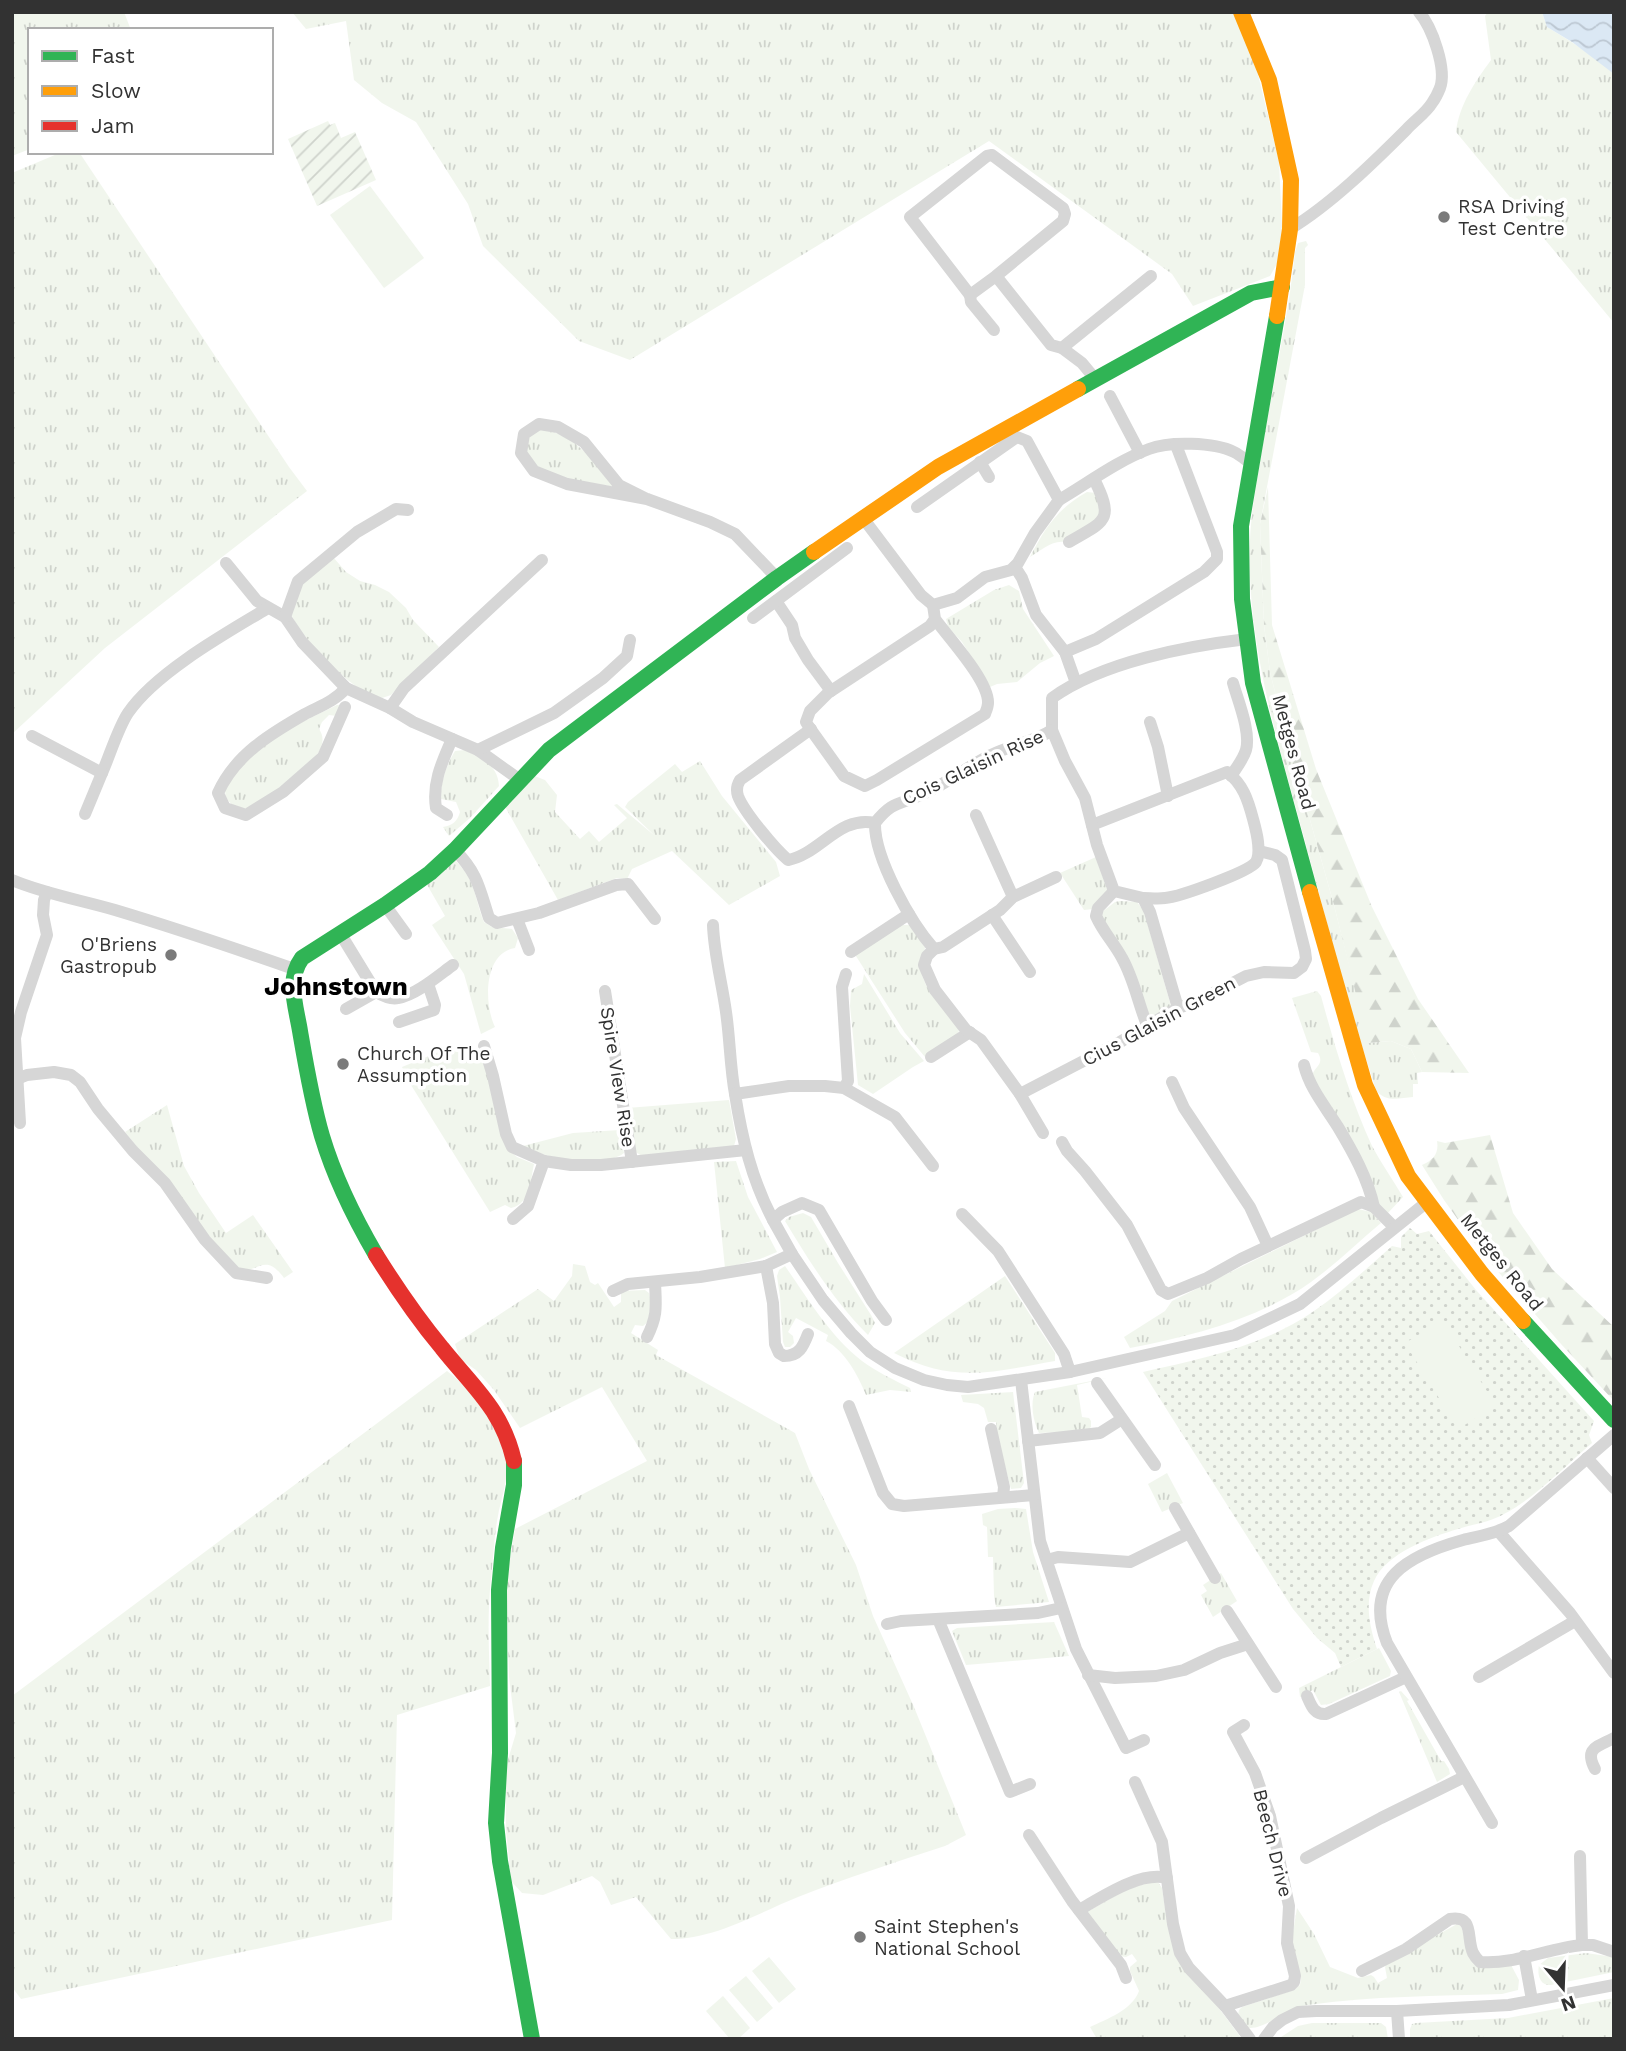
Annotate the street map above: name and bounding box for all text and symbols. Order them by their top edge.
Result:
legend [28,28,273,154]
text: Fast [91,43,135,68]
text: Slow [91,78,141,103]
text: Jam [91,113,134,138]
place label: RSA Driving Test Centre [1458,195,1565,240]
marker: RSA Driving Test Centre [1436,209,1452,225]
street label: Metges Road [1268,692,1320,812]
street label: Cois Glaisin Rise [899,724,1047,810]
place label: O'Briens Gastropub [60,933,157,978]
marker: O'Briens Gastropub [163,947,179,963]
district label: Johnstown [264,971,408,1001]
street label: Cius Glaisin Green [1079,971,1239,1071]
street label: Spire View Rise [596,1005,640,1149]
place label: Church Of The Assumption [357,1042,491,1087]
marker: Church Of The Assumption [335,1056,351,1072]
street label: Metges Road [1456,1209,1548,1315]
street label: Beech Drive [1248,1787,1298,1899]
place label: Saint Stephen's National School [874,1915,1020,1960]
marker: Saint Stephen's National School [852,1929,868,1945]
north arrow [1528,1953,1598,2023]
text: N [1558,1990,1579,2017]

